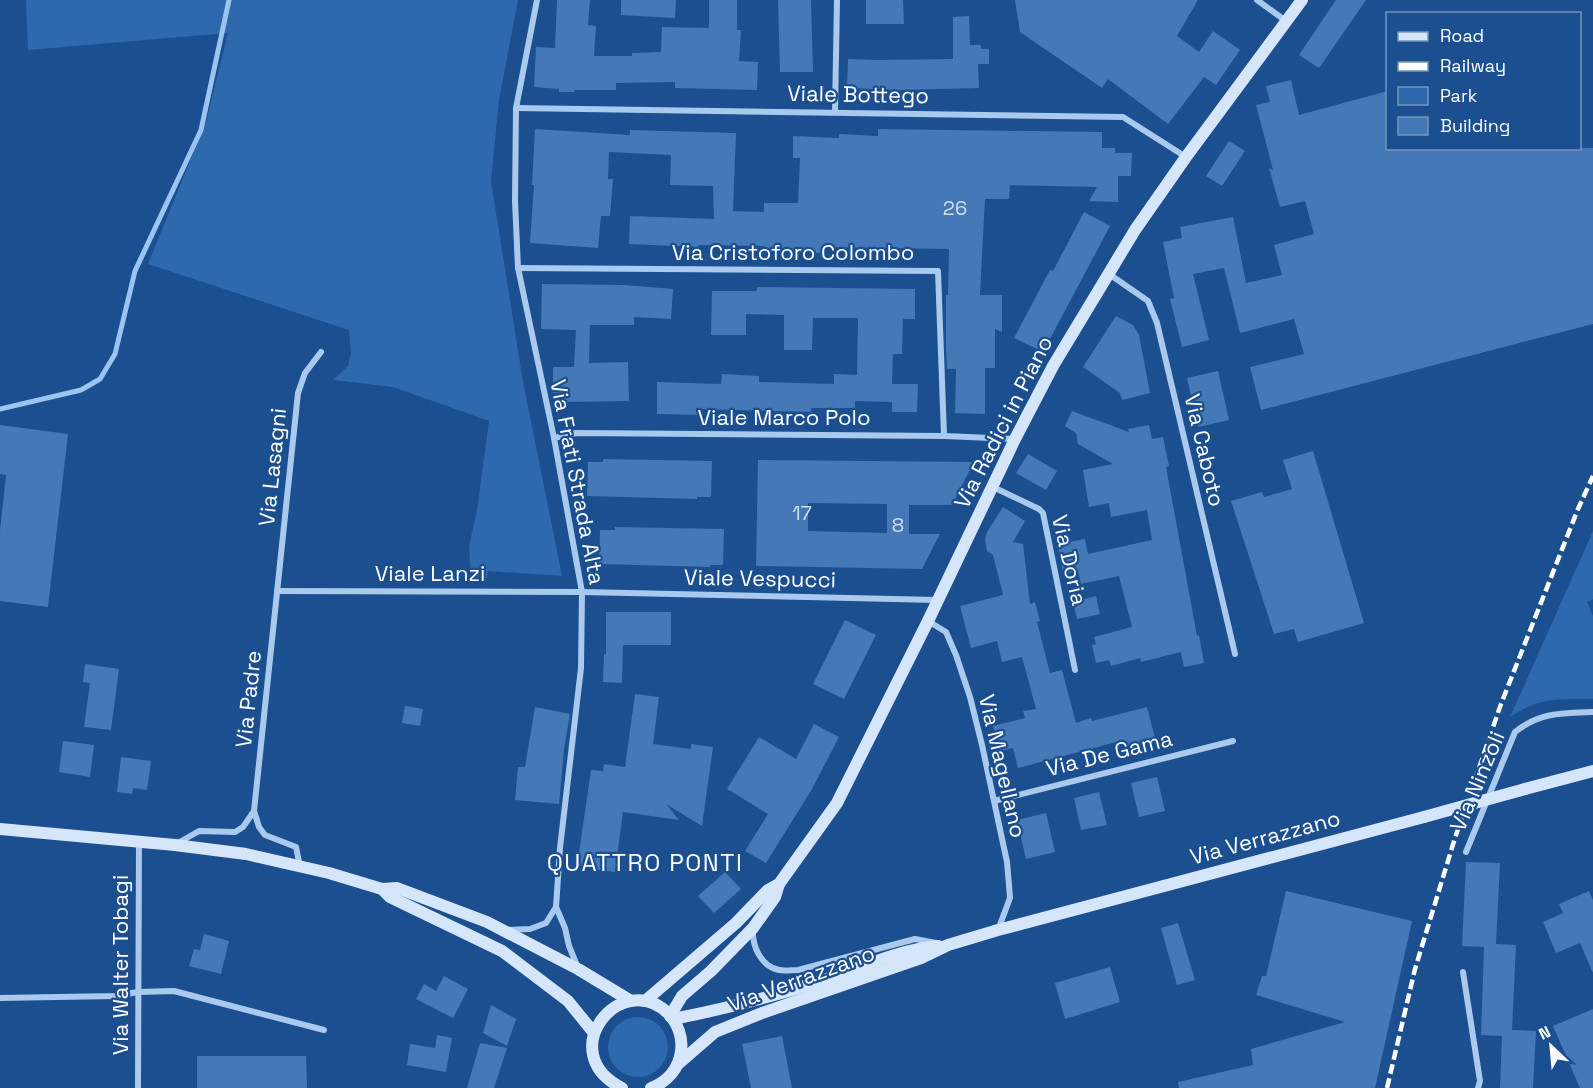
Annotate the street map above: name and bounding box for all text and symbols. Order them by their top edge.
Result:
legend [1386,12,1581,150]
text: Road [1440,24,1484,47]
text: Railway [1440,54,1506,77]
street label: Viale Bottego [787,79,929,109]
text: Park [1440,84,1478,107]
text: Building [1440,114,1510,137]
house number: 26 [943,195,967,221]
street label: Via Cristoforo Colombo [672,238,914,266]
street label: Via Radici in Piano [947,331,1059,513]
street label: Via Frati Strada Alta [544,377,612,587]
street label: Via Caboto [1178,391,1232,509]
street label: Viale Marco Polo [697,403,871,431]
street label: Via Lasagni [252,406,292,528]
house number: 17 [792,500,812,526]
house number: 8 [892,512,904,538]
street label: Via Doria [1046,512,1094,608]
street label: Viale Lanzi [375,559,485,587]
street label: Viale Vespucci [684,563,836,593]
street label: Via Padre [229,649,267,749]
street label: Via Magellano [973,692,1033,840]
street label: Via De Gama [1043,724,1175,782]
street label: Via Ninzoli [1443,727,1511,835]
street label: Via Verrazzano [1187,804,1343,870]
district label: QUATTRO PONTI [547,847,743,878]
street label: Via Walter Tobagi [106,875,134,1055]
street label: Via Verrazzano [724,938,878,1018]
north arrow [1521,1016,1581,1076]
text: N [1535,1021,1554,1045]

